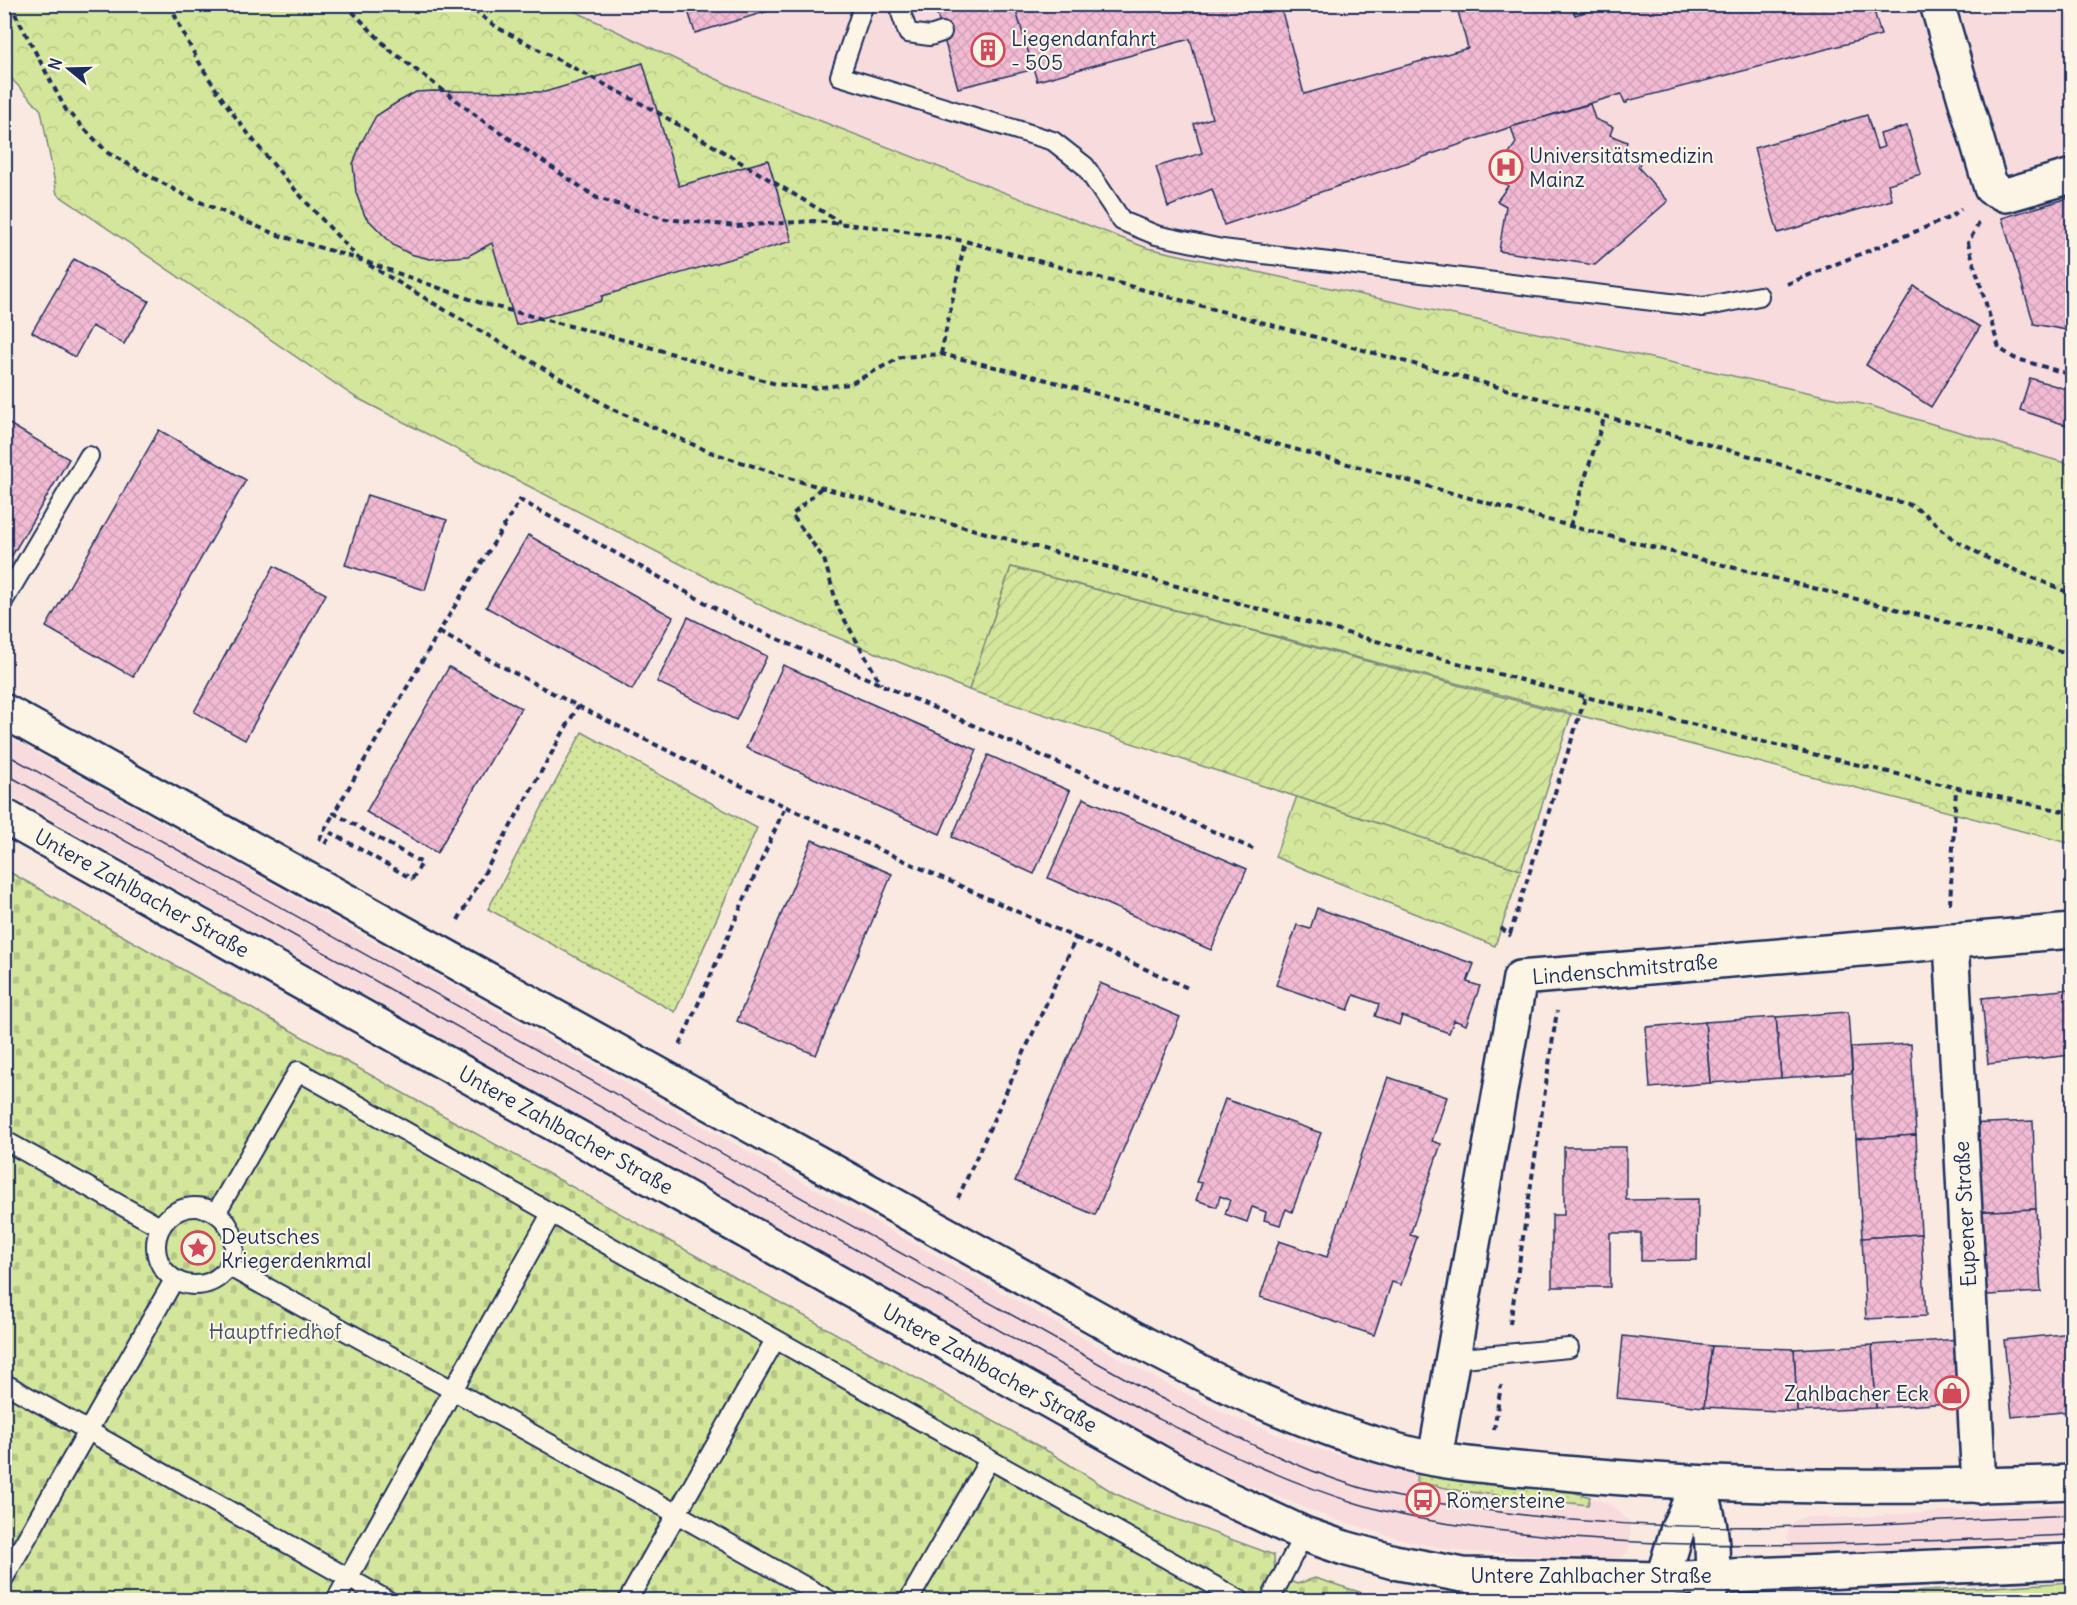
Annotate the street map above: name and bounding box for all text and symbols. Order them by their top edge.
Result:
place label: Liegendanfahrt - 505 [1011,25,1156,76]
building icon: Liegendanfahrt - 505 [970,32,1006,68]
north arrow [39,39,99,99]
text: N [44,56,66,73]
place label: Universitätsmedizin Mainz [1529,142,1714,193]
hospital icon: Universitätsmedizin Mainz [1488,149,1524,185]
street label: Untere Zahlbacher Straße [30,823,254,963]
street label: Lindenschmitstraße [1531,947,1719,991]
street label: Untere Zahlbacher Straße [454,1060,678,1200]
street label: Eupener Straße [1948,1140,1982,1288]
place label: Deutsches Kriegerdenkmal [221,1223,372,1274]
place icon: Deutsches Kriegerdenkmal [180,1230,216,1266]
street label: Untere Zahlbacher Straße [878,1298,1102,1438]
park label: Hauptfriedhof [209,1318,342,1345]
shop icon: Zahlbacher Eck [1934,1375,1970,1411]
place label: Zahlbacher Eck [1784,1380,1929,1407]
bus stop icon: Römersteine [1405,1482,1441,1518]
place label: Römersteine [1446,1487,1565,1514]
street label: Untere Zahlbacher Straße [1470,1562,1712,1589]

